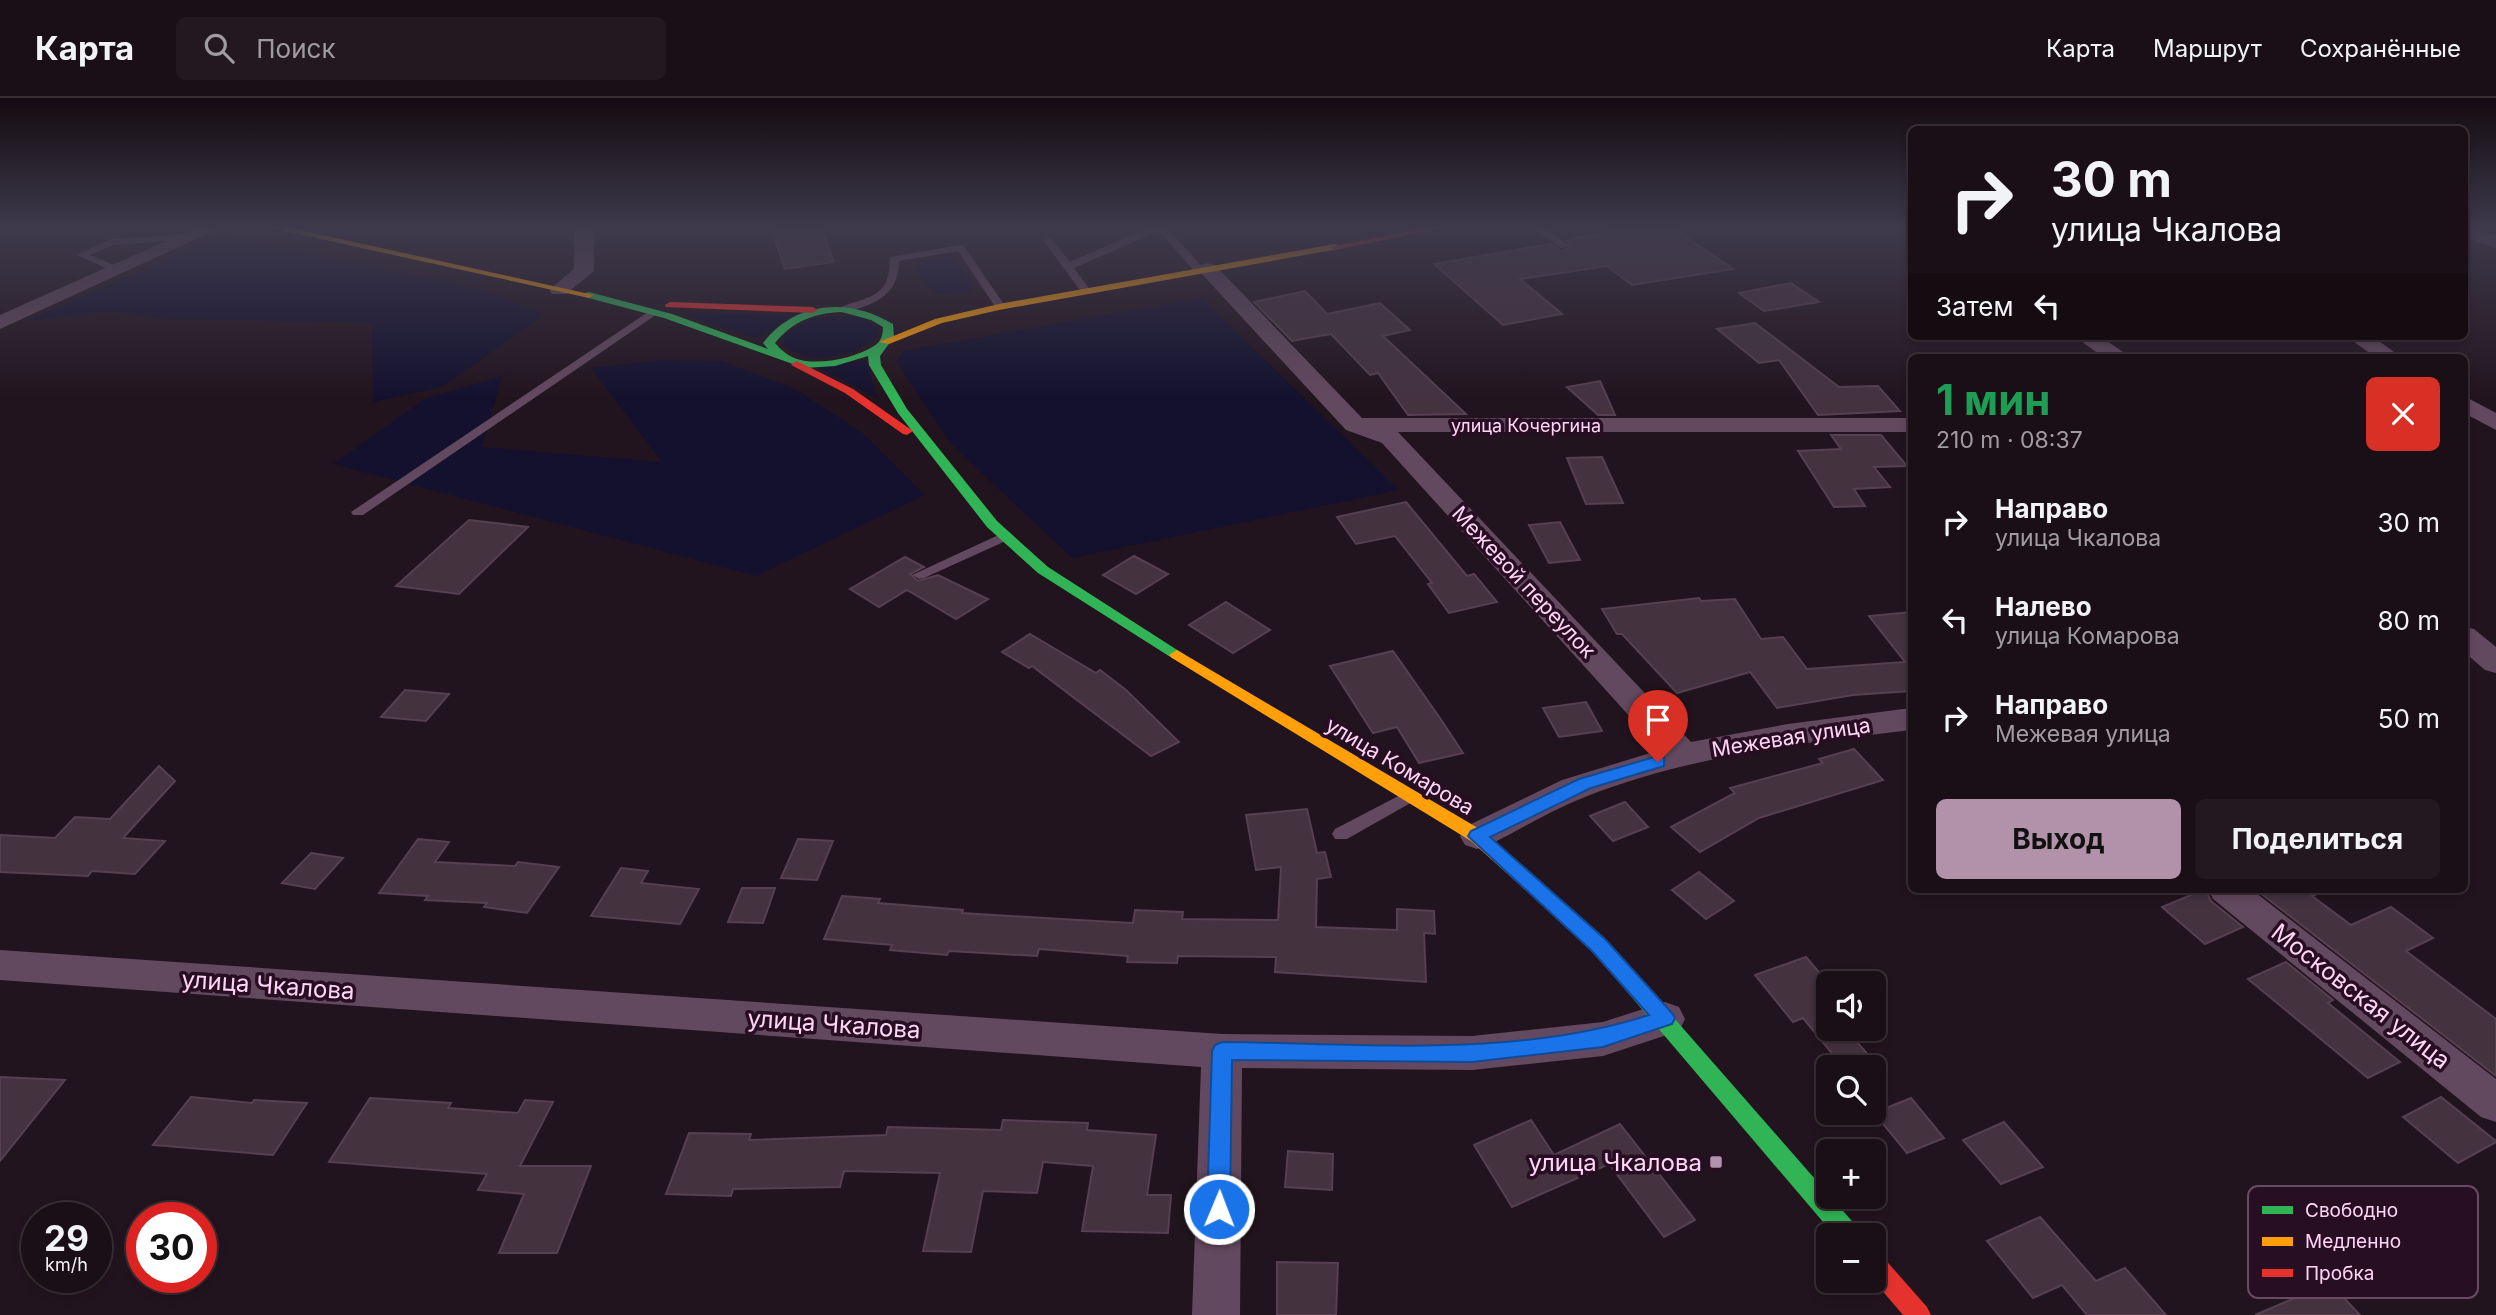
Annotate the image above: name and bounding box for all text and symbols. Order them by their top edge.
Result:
search box [176,17,666,80]
text: Карта [35,28,134,68]
icon: search [200,29,238,67]
text: Поиск [256,33,335,64]
text: Карта [2046,34,2115,63]
text: Маршрут [2153,34,2262,63]
text: Сохранённые [2300,34,2461,63]
text: 30 m [2051,150,2172,209]
icon: right [1936,154,2027,245]
text: улица Чкалова [2051,210,2282,249]
icon: left [2028,287,2066,325]
text: Затем [1936,291,2014,322]
text: 1 мин [1936,374,2050,425]
button: close [2366,377,2440,451]
street label: улица Кочергина [1451,415,1601,436]
text: 210 m · 08:37 [1936,426,2083,454]
text: Направо [1995,493,2108,524]
street label: Межевой переулок [1447,501,1601,664]
icon: right [1936,503,1974,541]
text: 30 m [2377,507,2440,538]
text: улица Чкалова [1995,524,2161,552]
text: Налево [1995,591,2092,622]
icon: left [1936,601,1974,639]
text: 80 m [2377,605,2440,636]
text: улица Комарова [1995,622,2180,650]
text: Направо [1995,689,2108,720]
pin [1628,690,1688,762]
icon: right [1936,699,1974,737]
icon: arrive [1639,701,1677,739]
text: 50 m [2378,703,2440,734]
street label: улица Комарова [1321,712,1479,820]
street label: Межевая улица [1710,712,1872,762]
text: Межевая улица [1995,720,2171,748]
button: Выход [1936,799,2181,879]
button: Поделиться [2195,799,2440,879]
street label: Московская улица [2266,917,2456,1075]
street label: улица Чкалова [180,964,356,1006]
map controls [1816,971,1886,1293]
button: sound [1816,971,1886,1041]
street label: улица Чкалова [746,1003,922,1045]
button: search [1816,1055,1886,1125]
button: + [1816,1139,1886,1209]
place label: улица Чкалова [1529,1148,1702,1177]
marker: улица Чкалова [1708,1154,1724,1170]
position arrow [1182,1172,1256,1246]
legend [2248,1186,2478,1298]
text: Свободно [2305,1199,2398,1222]
speed limit sign: 30 [126,1202,217,1293]
text: 29 [44,1217,89,1259]
button: − [1816,1223,1886,1293]
text: Медленно [2305,1230,2401,1253]
text: km/h [45,1254,88,1275]
text: Пробка [2305,1262,2374,1285]

